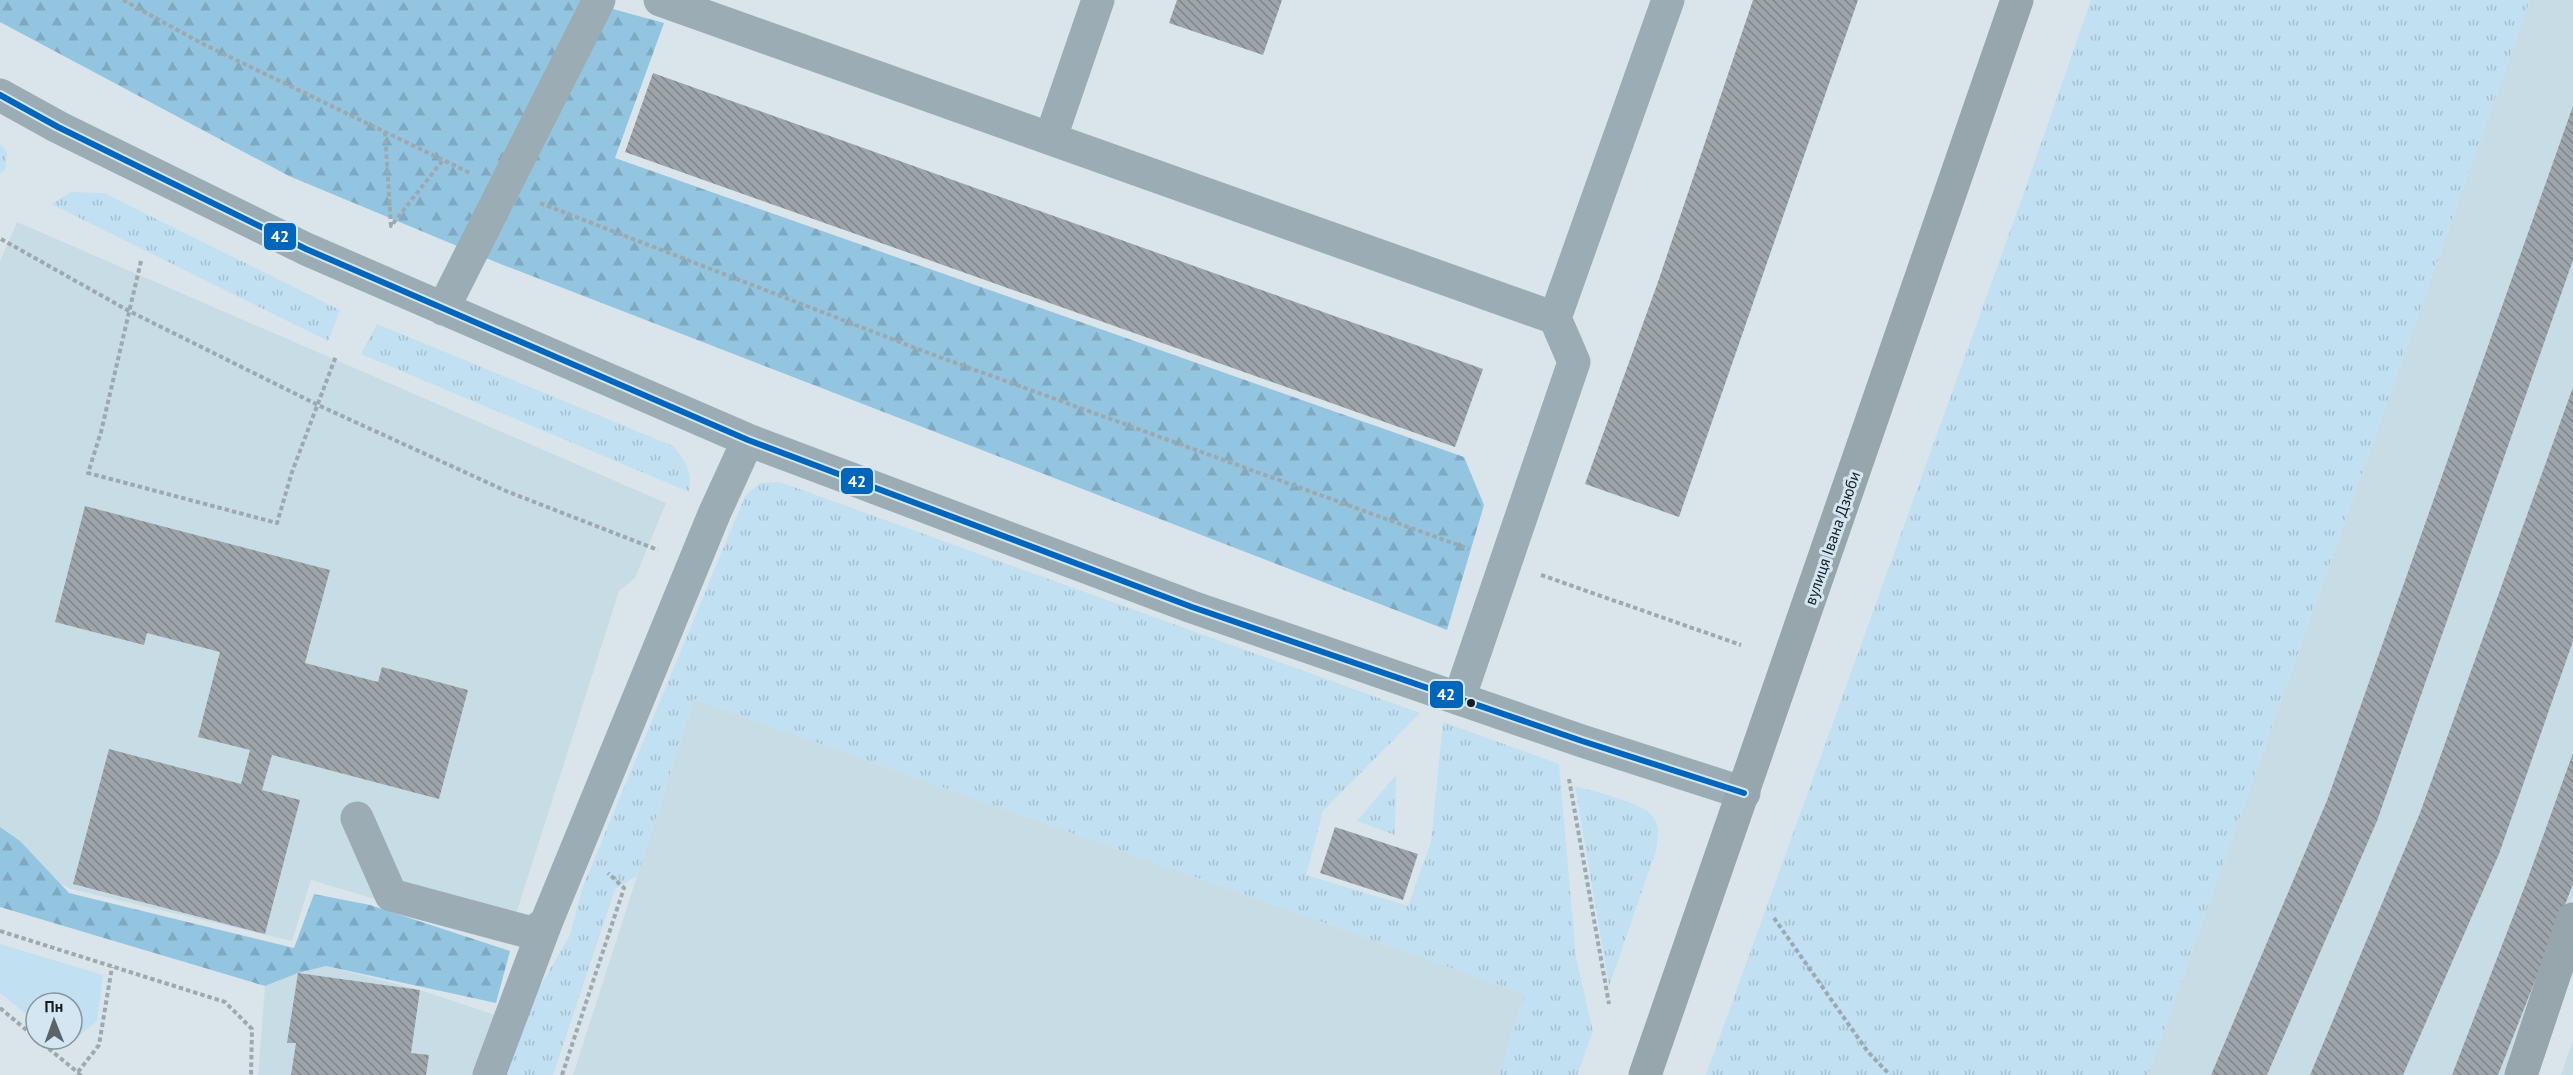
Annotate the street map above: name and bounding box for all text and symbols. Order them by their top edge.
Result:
line badge: 42 [263,222,297,251]
text: 42 [271,226,289,246]
line badge: 42 [840,467,874,495]
street label: вулиця Івана Дзюби [1800,468,1864,608]
text: 42 [848,471,866,491]
line badge: 42 [1429,680,1464,709]
text: 42 [1437,684,1455,704]
unlabelled marker [1465,697,1477,709]
north arrow [24,991,84,1051]
text: Пн [44,996,63,1016]

